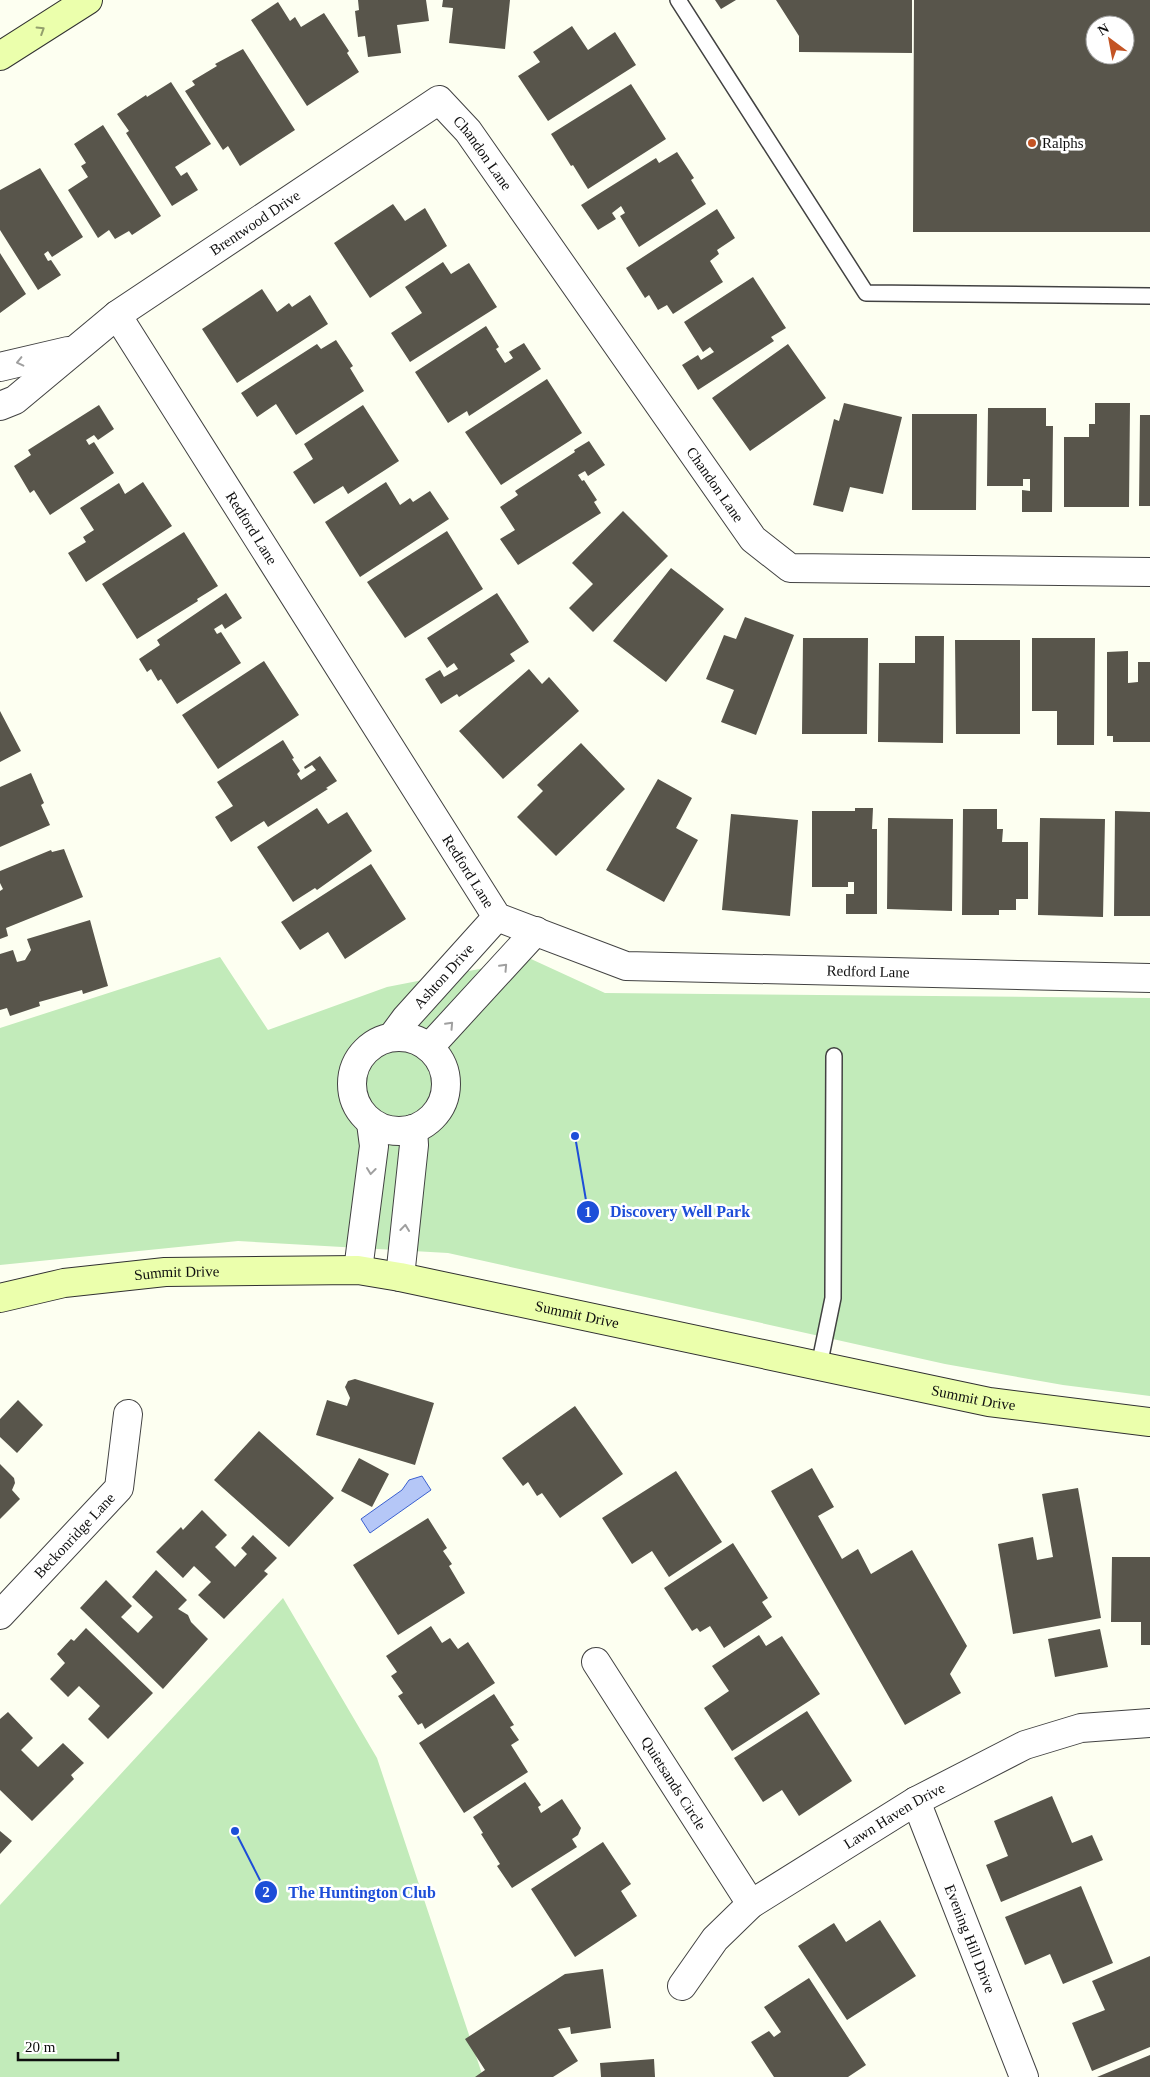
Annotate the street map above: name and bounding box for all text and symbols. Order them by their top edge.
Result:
north arrow [1085,15,1135,65]
text: N [1095,20,1112,38]
one-way arrow [36,26,45,36]
street label: Chandon Lane [450,113,515,194]
place label: Ralphs [1042,135,1084,151]
marker: Ralphs [1026,137,1038,149]
street label: Brentwood Drive [207,187,303,258]
one-way arrow [16,356,25,367]
street label: Chandon Lane [683,444,747,526]
street label: Redford Lane [223,489,281,568]
street label: Redford Lane [439,832,497,911]
street label: Ashton Drive [411,940,477,1012]
one-way arrow [498,963,507,972]
street label: Redford Lane [826,963,910,980]
one-way arrow [444,1021,453,1030]
one-way arrow [366,1167,376,1176]
callout: Discovery Well Park [575,1196,761,1227]
text: Discovery Well Park [610,1203,750,1221]
text: 1 [584,1204,592,1220]
one-way arrow [399,1224,410,1232]
street label: Summit Drive [133,1263,220,1283]
street label: Summit Drive [534,1298,621,1331]
street label: Summit Drive [930,1382,1017,1413]
street label: Beckonridge Lane [31,1489,118,1581]
street label: Quietsands Circle [638,1734,709,1833]
street label: Lawn Haven Drive [841,1779,948,1852]
callout: The Huntington Club [254,1877,446,1908]
street label: Evening Hill Drive [942,1882,998,1996]
text: 2 [262,1884,270,1900]
text: The Huntington Club [288,1884,436,1902]
scale bar [18,2030,118,2062]
text: 20 m [25,2039,56,2055]

